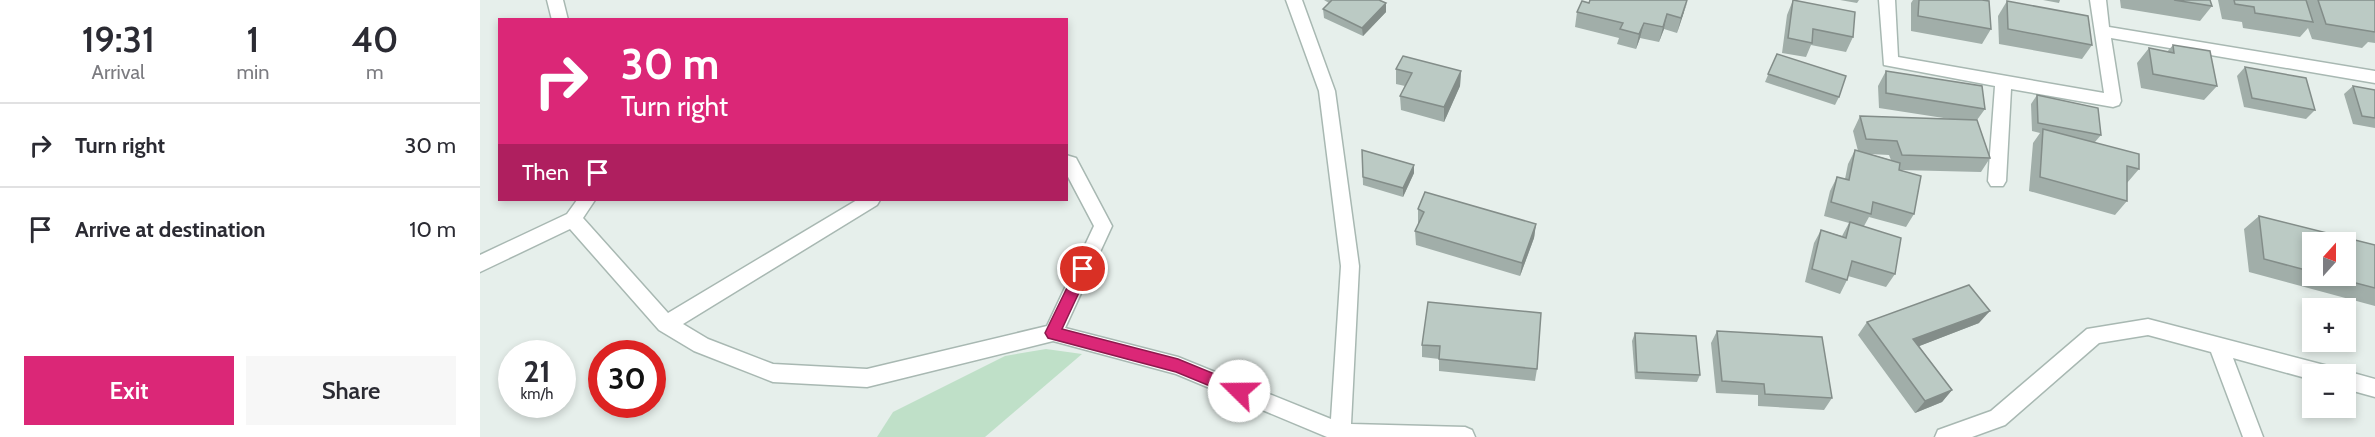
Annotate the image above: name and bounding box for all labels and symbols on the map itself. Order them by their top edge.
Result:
north arrow [2302,232,2356,286]
pin [1057,243,1108,294]
speed limit sign: 30 [588,340,666,418]
position arrow [1207,359,1271,423]

